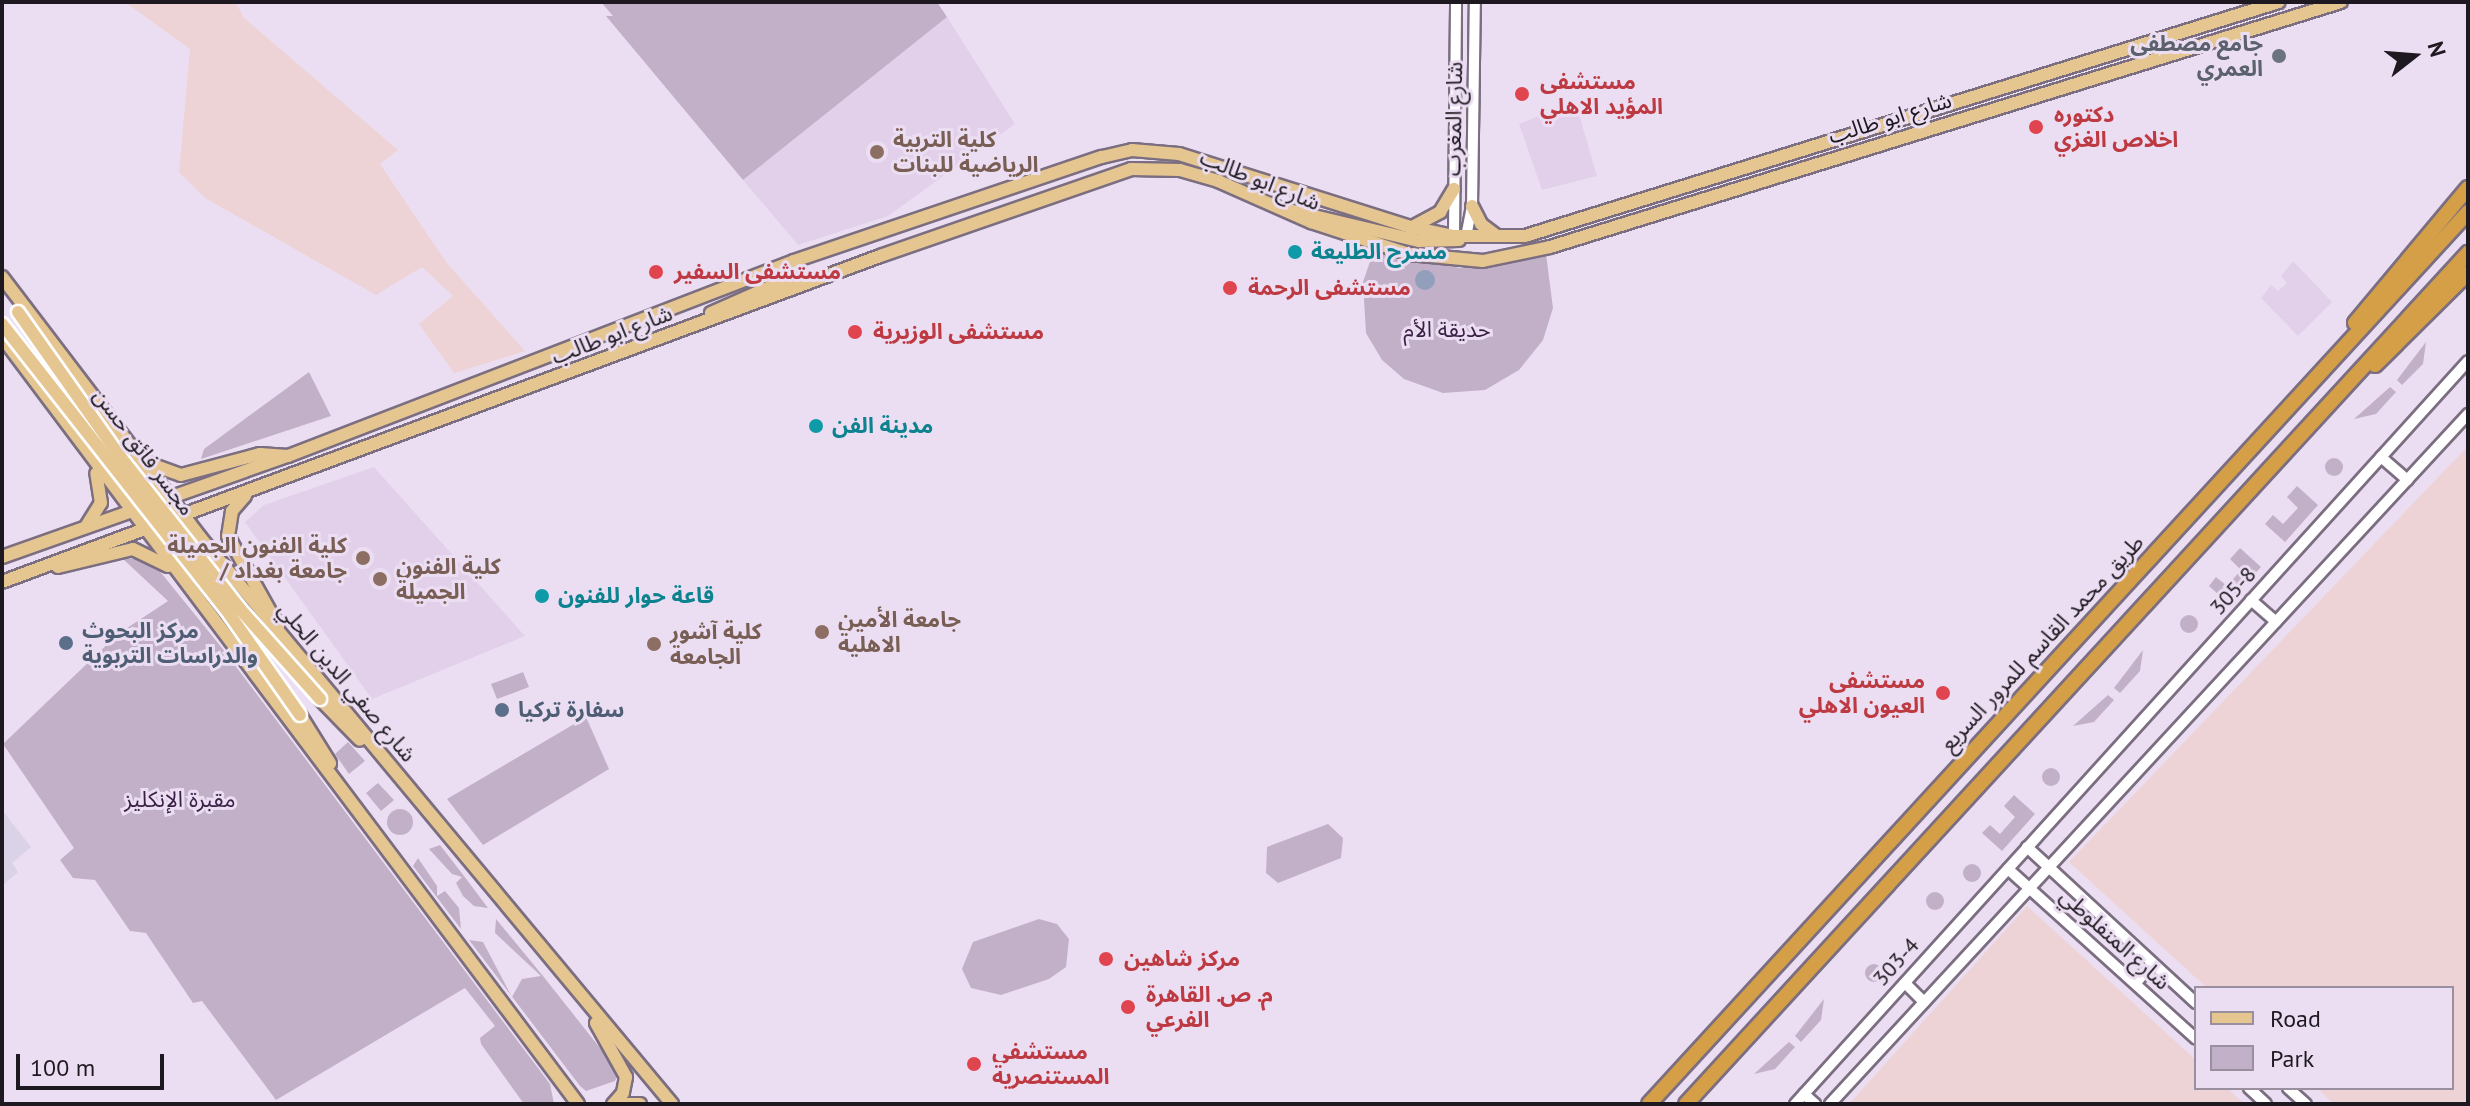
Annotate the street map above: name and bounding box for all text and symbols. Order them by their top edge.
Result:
north arrow [2374,16,2454,96]
place label: جامع مصطفى العمري [2130,30,2263,82]
text: N [2421,38,2452,60]
marker: جامع مصطفى العمري [2270,47,2288,65]
street label: شارع المغرب [1440,62,1468,176]
place label: مستشفى المؤيد الاهلي [1540,68,1663,120]
marker: مستشفى المؤيد الاهلي [1511,83,1533,105]
street label: شارع ابو طالب [1825,87,1955,149]
place label: دكتوره اخلاص الغزي [2054,101,2178,152]
marker: دكتوره اخلاص الغزي [2025,116,2047,138]
place label: كلية التربية الرياضية للبنات [893,126,1038,178]
marker: كلية التربية الرياضية للبنات [868,143,886,161]
street label: شارع ابو طالب [1196,144,1324,216]
place label: مسرح الطليعة [1311,239,1447,265]
marker: مسرح الطليعة [1286,243,1304,261]
place label: مستشفى السفير [674,259,841,285]
marker: مستشفى السفير [645,261,667,283]
place label: مستشفى الرحمة [1248,275,1411,301]
marker: مستشفى الرحمة [1219,277,1241,299]
street label: شارع ابو طالب [548,300,676,370]
park label: حديقة الأم [1403,317,1491,343]
place label: مستشفى الوزيرية [873,319,1044,345]
marker: مستشفى الوزيرية [844,321,866,343]
street label: مجسر فائق حسن [88,383,200,521]
place label: مدينة الفن [832,413,933,439]
marker: مدينة الفن [807,417,825,435]
street label: طريق محمد القاسم للمرور السريع [1935,529,2149,757]
place label: كلية الفنون الجميلة / جامعة بغداد [167,532,347,584]
marker: كلية الفنون الجميلة / جامعة بغداد [354,549,372,567]
place label: كلية الفنون الجميلة [396,553,501,604]
street label: 305-8 [2204,561,2262,621]
marker: كلية الفنون الجميلة [371,570,389,588]
place label: قاعة حوار للفنون [558,583,714,609]
marker: قاعة حوار للفنون [533,587,551,605]
street label: شارع صفي الدين الحلي [272,597,422,767]
place label: جامعة الأمين الاهلية [838,606,961,658]
place label: مركز البحوث والدراسات التربوية [82,617,258,668]
place label: كلية آشور الجامعة [670,618,762,670]
marker: جامعة الأمين الاهلية [813,623,831,641]
marker: مركز البحوث والدراسات التربوية [57,634,75,652]
marker: كلية آشور الجامعة [645,635,663,653]
place label: مستشفى العيون الاهلي [1799,667,1925,718]
marker: مستشفى العيون الاهلي [1932,682,1954,704]
place label: سفارة تركيا [518,697,624,723]
marker: سفارة تركيا [493,701,511,719]
park label: مقبرة الإنكليز [124,787,236,813]
street label: شارع المنفلوطي [2055,883,2175,995]
street label: 303-4 [1867,932,1925,992]
place label: مركز شاهين [1124,946,1240,972]
marker: مركز شاهين [1095,948,1117,970]
place label: م. ص. القاهرة الفرعي [1146,981,1276,1032]
legend [2194,986,2454,1090]
marker: م. ص. القاهرة الفرعي [1117,996,1139,1018]
text: Road [2270,1003,2321,1034]
scale bar [20,1038,168,1088]
place label: مستشفى المستنصرية [992,1038,1110,1090]
text: Park [2270,1043,2314,1074]
text: 100 m [30,1052,95,1083]
marker: مستشفى المستنصرية [963,1053,985,1075]

